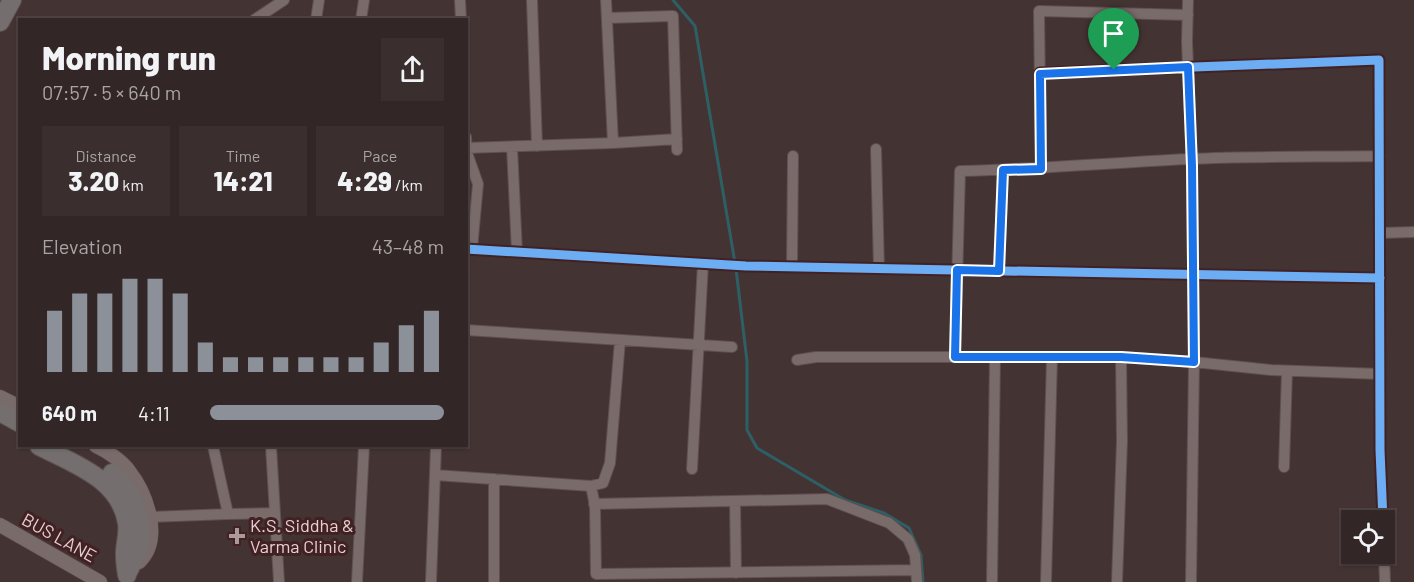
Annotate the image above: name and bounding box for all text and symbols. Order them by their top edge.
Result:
pin [1088,8,1139,70]
icon: arrive [1097,17,1130,50]
text: Morning run [42,37,216,77]
button: share [381,38,444,101]
text: 07:57 · 5 × 640 m [42,80,181,104]
text: Distance [76,146,136,165]
text: Time [226,146,260,165]
text: Pace [363,146,397,165]
text: 3.20 [68,165,119,196]
text: 14:21 [213,165,273,196]
text: 4:29 [337,165,392,196]
text: km [119,175,144,194]
text: /km [392,175,423,194]
text: Elevation [42,234,123,258]
text: 43–48 m [372,234,444,258]
text: 640 m [42,401,97,425]
text: 4:11 [138,401,170,425]
street label: BUS LANE [18,508,101,567]
map controls [1341,510,1395,564]
button: locate [1341,510,1395,564]
place label: K.S. Siddha & Varma Clinic [250,514,354,557]
marker: K.S. Siddha & Varma Clinic [228,527,246,545]

